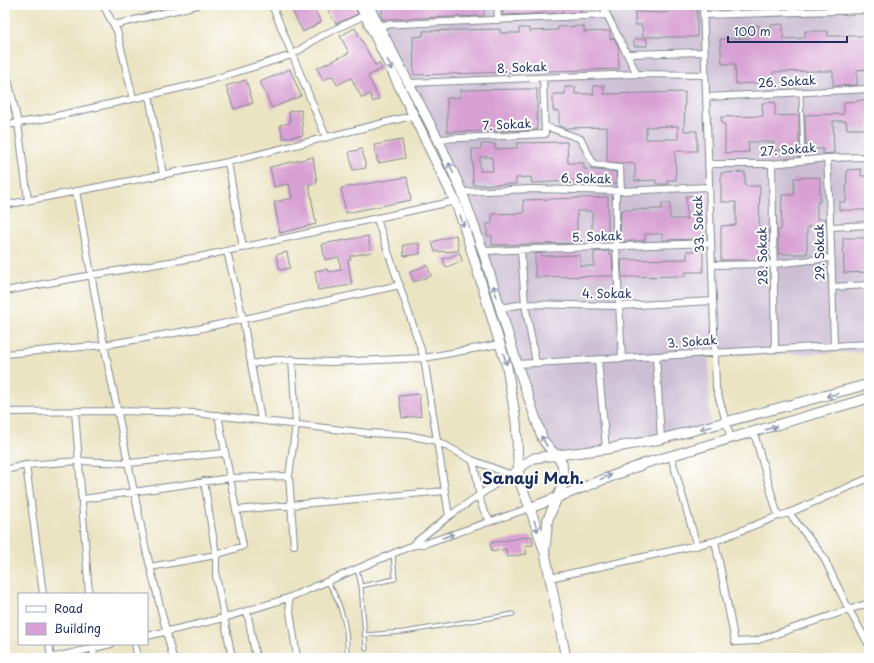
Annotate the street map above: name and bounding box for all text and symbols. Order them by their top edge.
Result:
scale bar [728,18,847,44]
text: 100 m [734,22,771,40]
street label: 8. Sokak [496,57,548,77]
one-way arrow [387,59,394,71]
street label: 26. Sokak [758,70,816,92]
street label: 7. Sokak [482,114,532,134]
street label: 27. Sokak [759,138,817,160]
one-way arrow [447,163,455,175]
street label: 6. Sokak [561,169,611,187]
street label: 33. Sokak [688,195,708,253]
one-way arrow [459,214,466,227]
street label: 29. Sokak [810,223,828,280]
street label: 5. Sokak [572,226,623,246]
street label: 28. Sokak [752,227,772,285]
one-way arrow [491,284,498,297]
street label: 4. Sokak [582,284,632,302]
street label: 3. Sokak [666,330,718,352]
one-way arrow [502,352,509,365]
one-way arrow [825,392,838,399]
one-way arrow [765,424,778,431]
one-way arrow [700,425,713,432]
one-way arrow [540,435,548,447]
district label: Sanayi Mah. [482,465,584,489]
one-way arrow [600,472,612,480]
one-way arrow [533,519,540,532]
one-way arrow [442,531,454,539]
legend [18,593,148,645]
text: Road [54,599,83,617]
text: Building [54,619,101,637]

